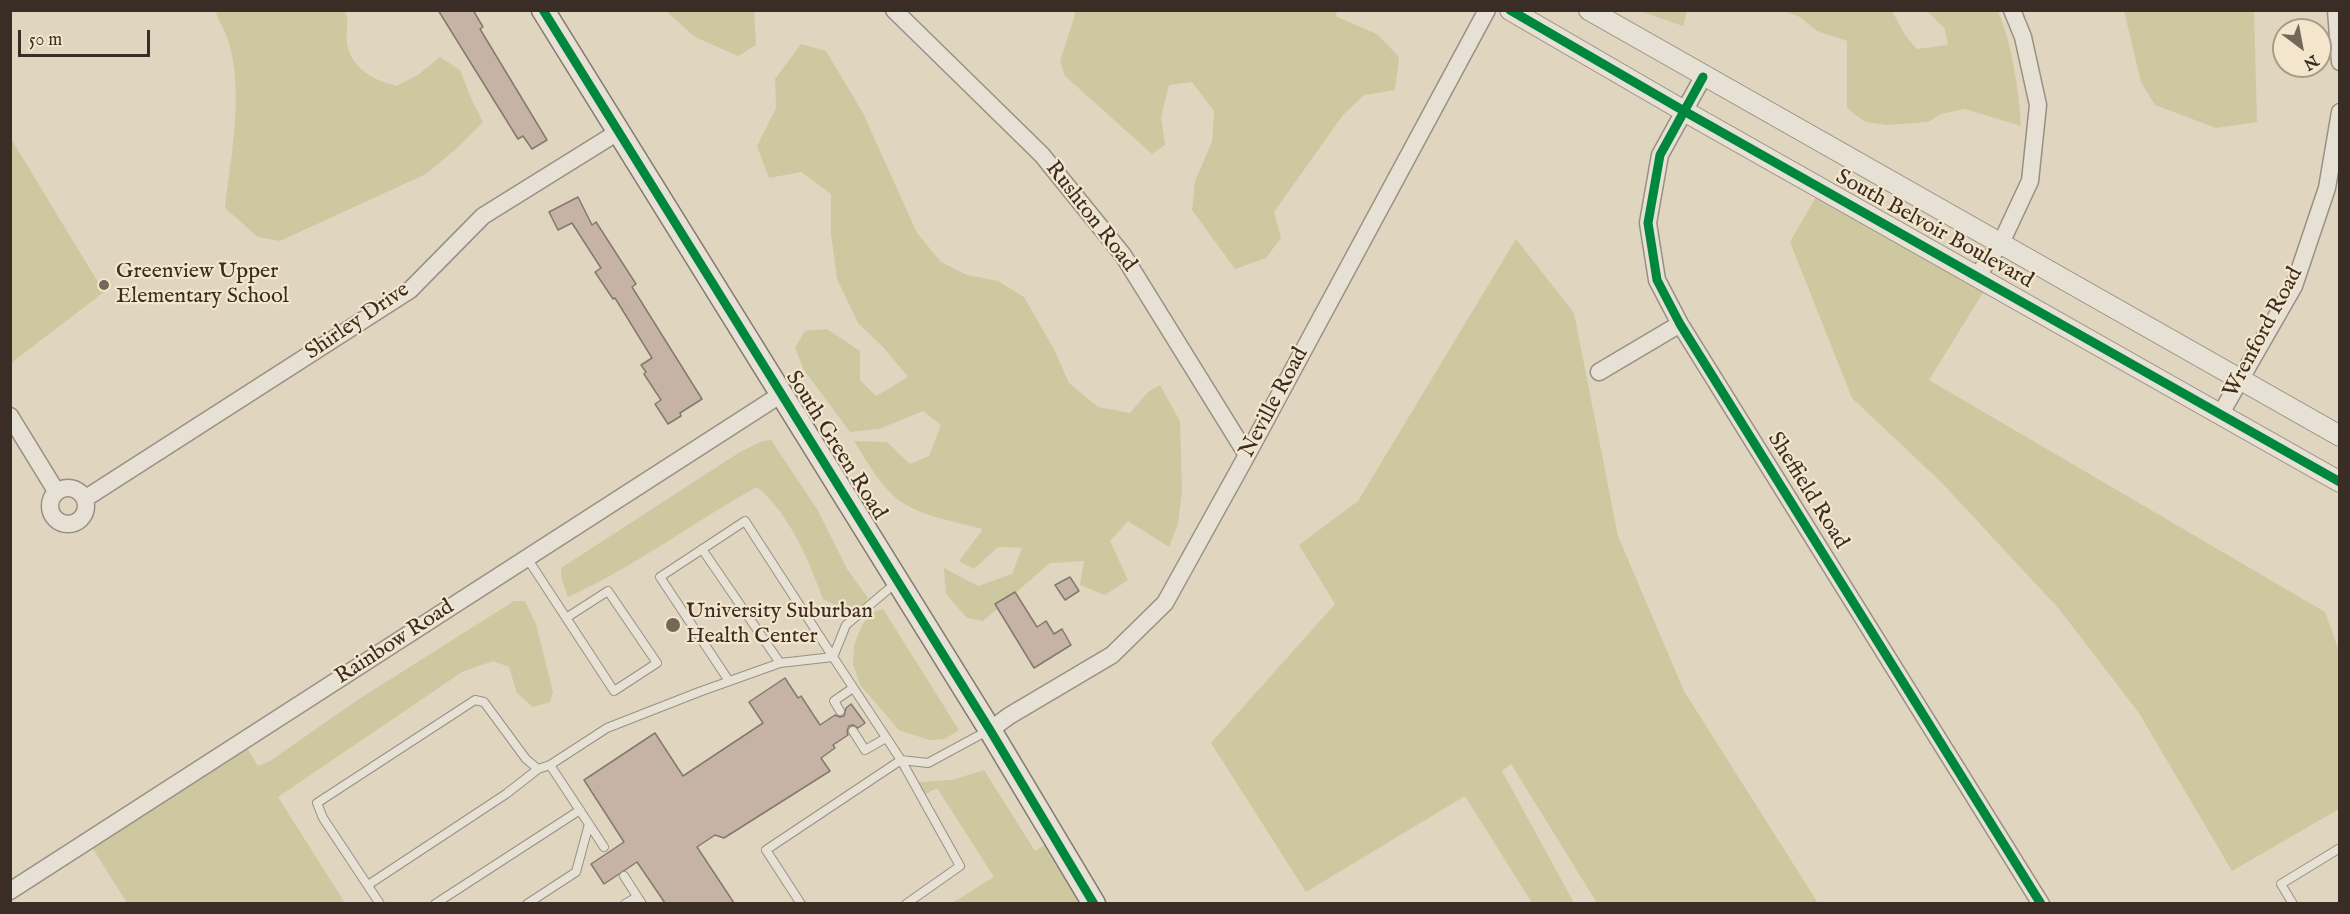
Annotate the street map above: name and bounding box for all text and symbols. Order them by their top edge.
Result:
scale bar [21,18,153,56]
north arrow [2272,18,2332,78]
text: 50 m [29,29,62,52]
text: N [2299,49,2322,74]
street label: Rushton Road [1039,156,1141,278]
street label: South Belvoir Boulevard [1831,165,2037,295]
place label: Greenview Upper Elementary School [116,259,289,310]
street label: Wrenford Road [2219,263,2309,403]
marker: Greenview Upper Elementary School [97,278,111,292]
street label: Shirley Drive [301,278,415,366]
street label: Neville Road [1235,343,1315,463]
street label: South Green Road [779,367,891,525]
street label: Sheffield Road [1761,428,1853,554]
street label: Rainbow Road [331,595,459,691]
place label: University Suburban Health Center [686,599,873,650]
marker: University Suburban Health Center [664,616,682,634]

